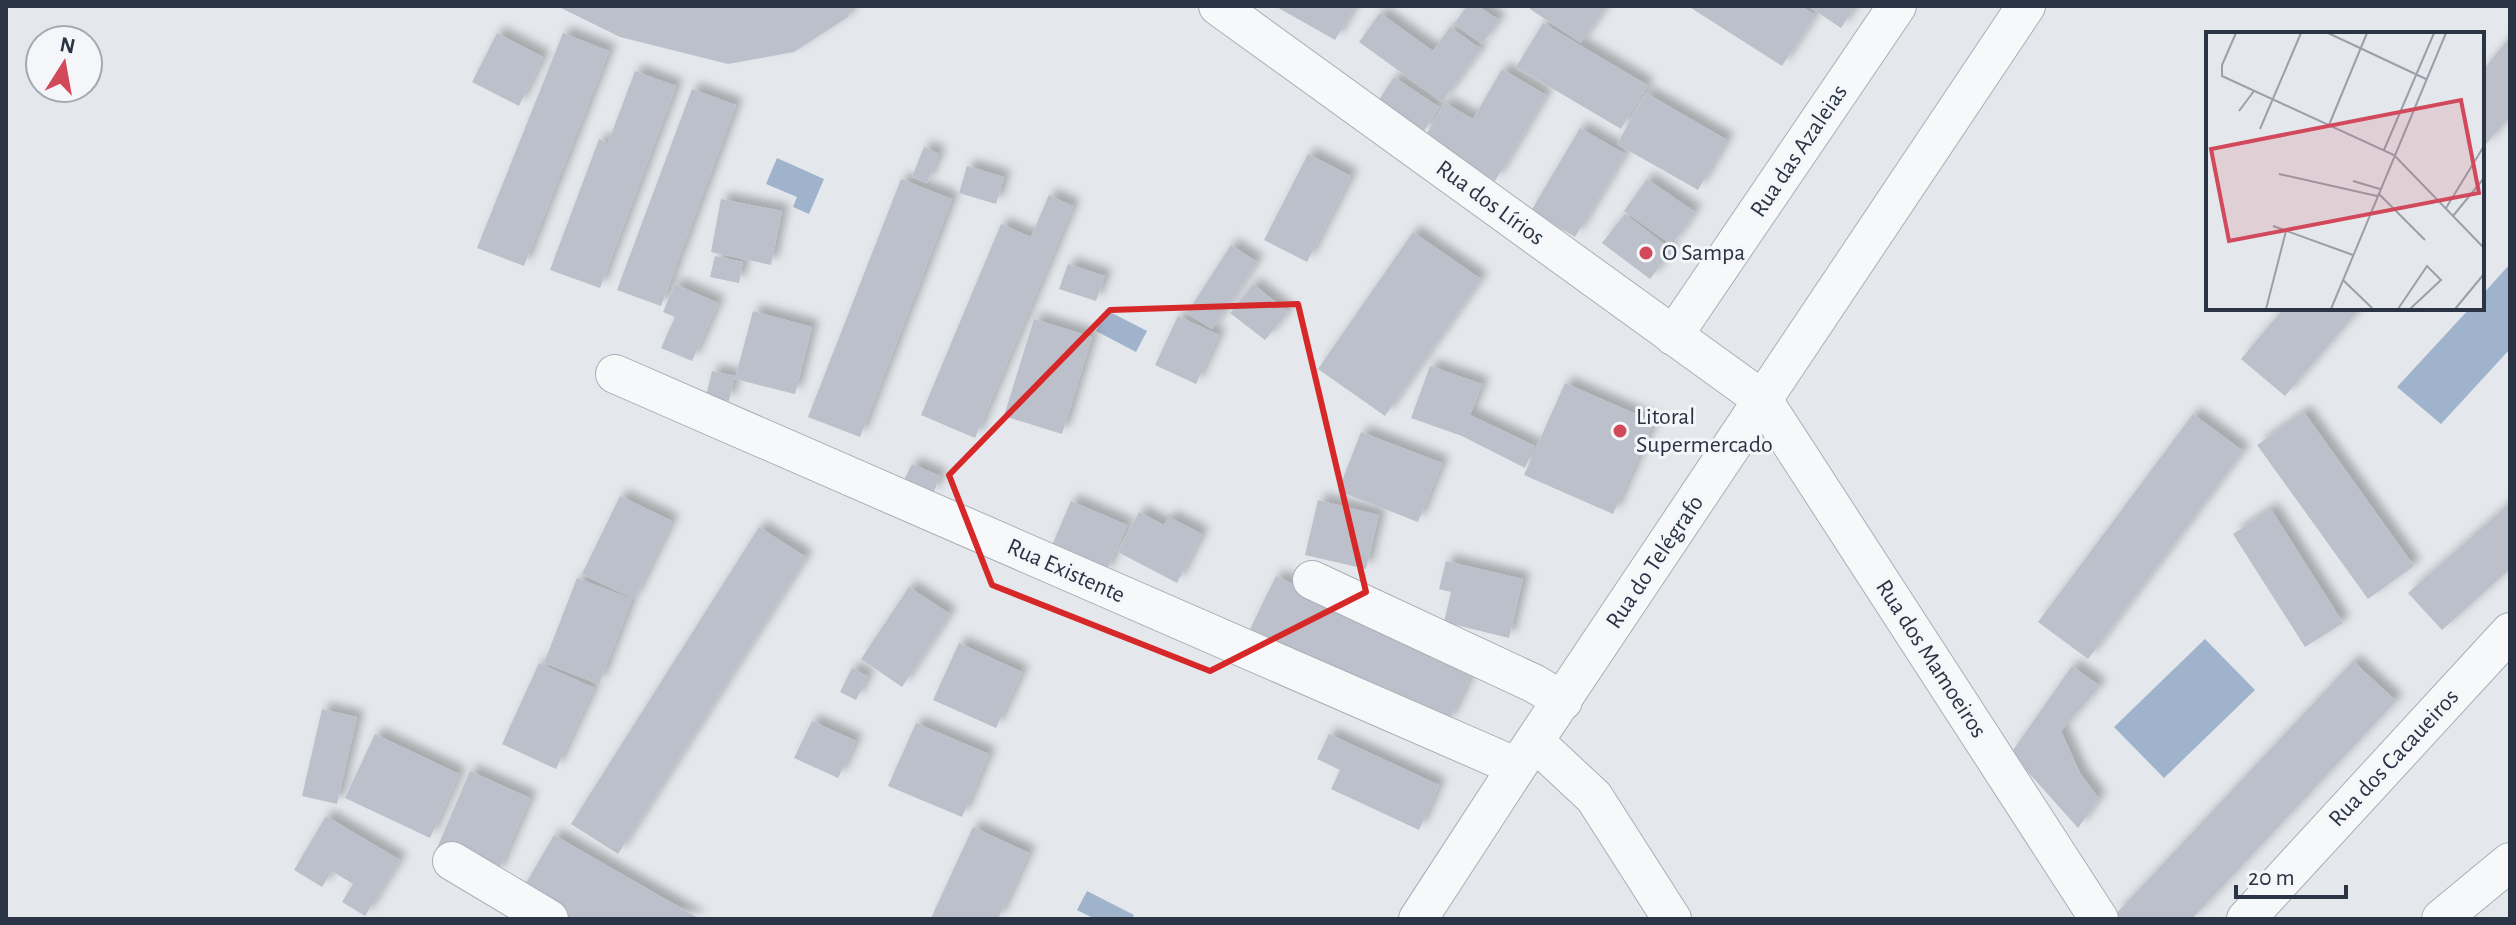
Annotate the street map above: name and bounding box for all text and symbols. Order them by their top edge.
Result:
north arrow [24,24,104,104]
inset map [2206,32,2484,310]
text: N [58,33,77,58]
street label: Rua das Azaleias [1746,80,1852,222]
street label: Rua dos Lírios [1431,156,1549,250]
place label: O Sampa [1662,241,1745,265]
marker: O Sampa [1637,244,1655,262]
place label: Litoral Supermercado [1636,405,1773,457]
marker: Litoral Supermercado [1611,422,1629,440]
street label: Rua do Telégrafo [1602,491,1708,633]
street label: Rua Existente [1004,534,1128,608]
street label: Rua dos Mamoeiros [1871,576,1991,742]
street label: Rua dos Cacaueiros [2324,685,2464,831]
scale bar [2236,849,2346,899]
text: 20 m [2248,866,2295,890]

